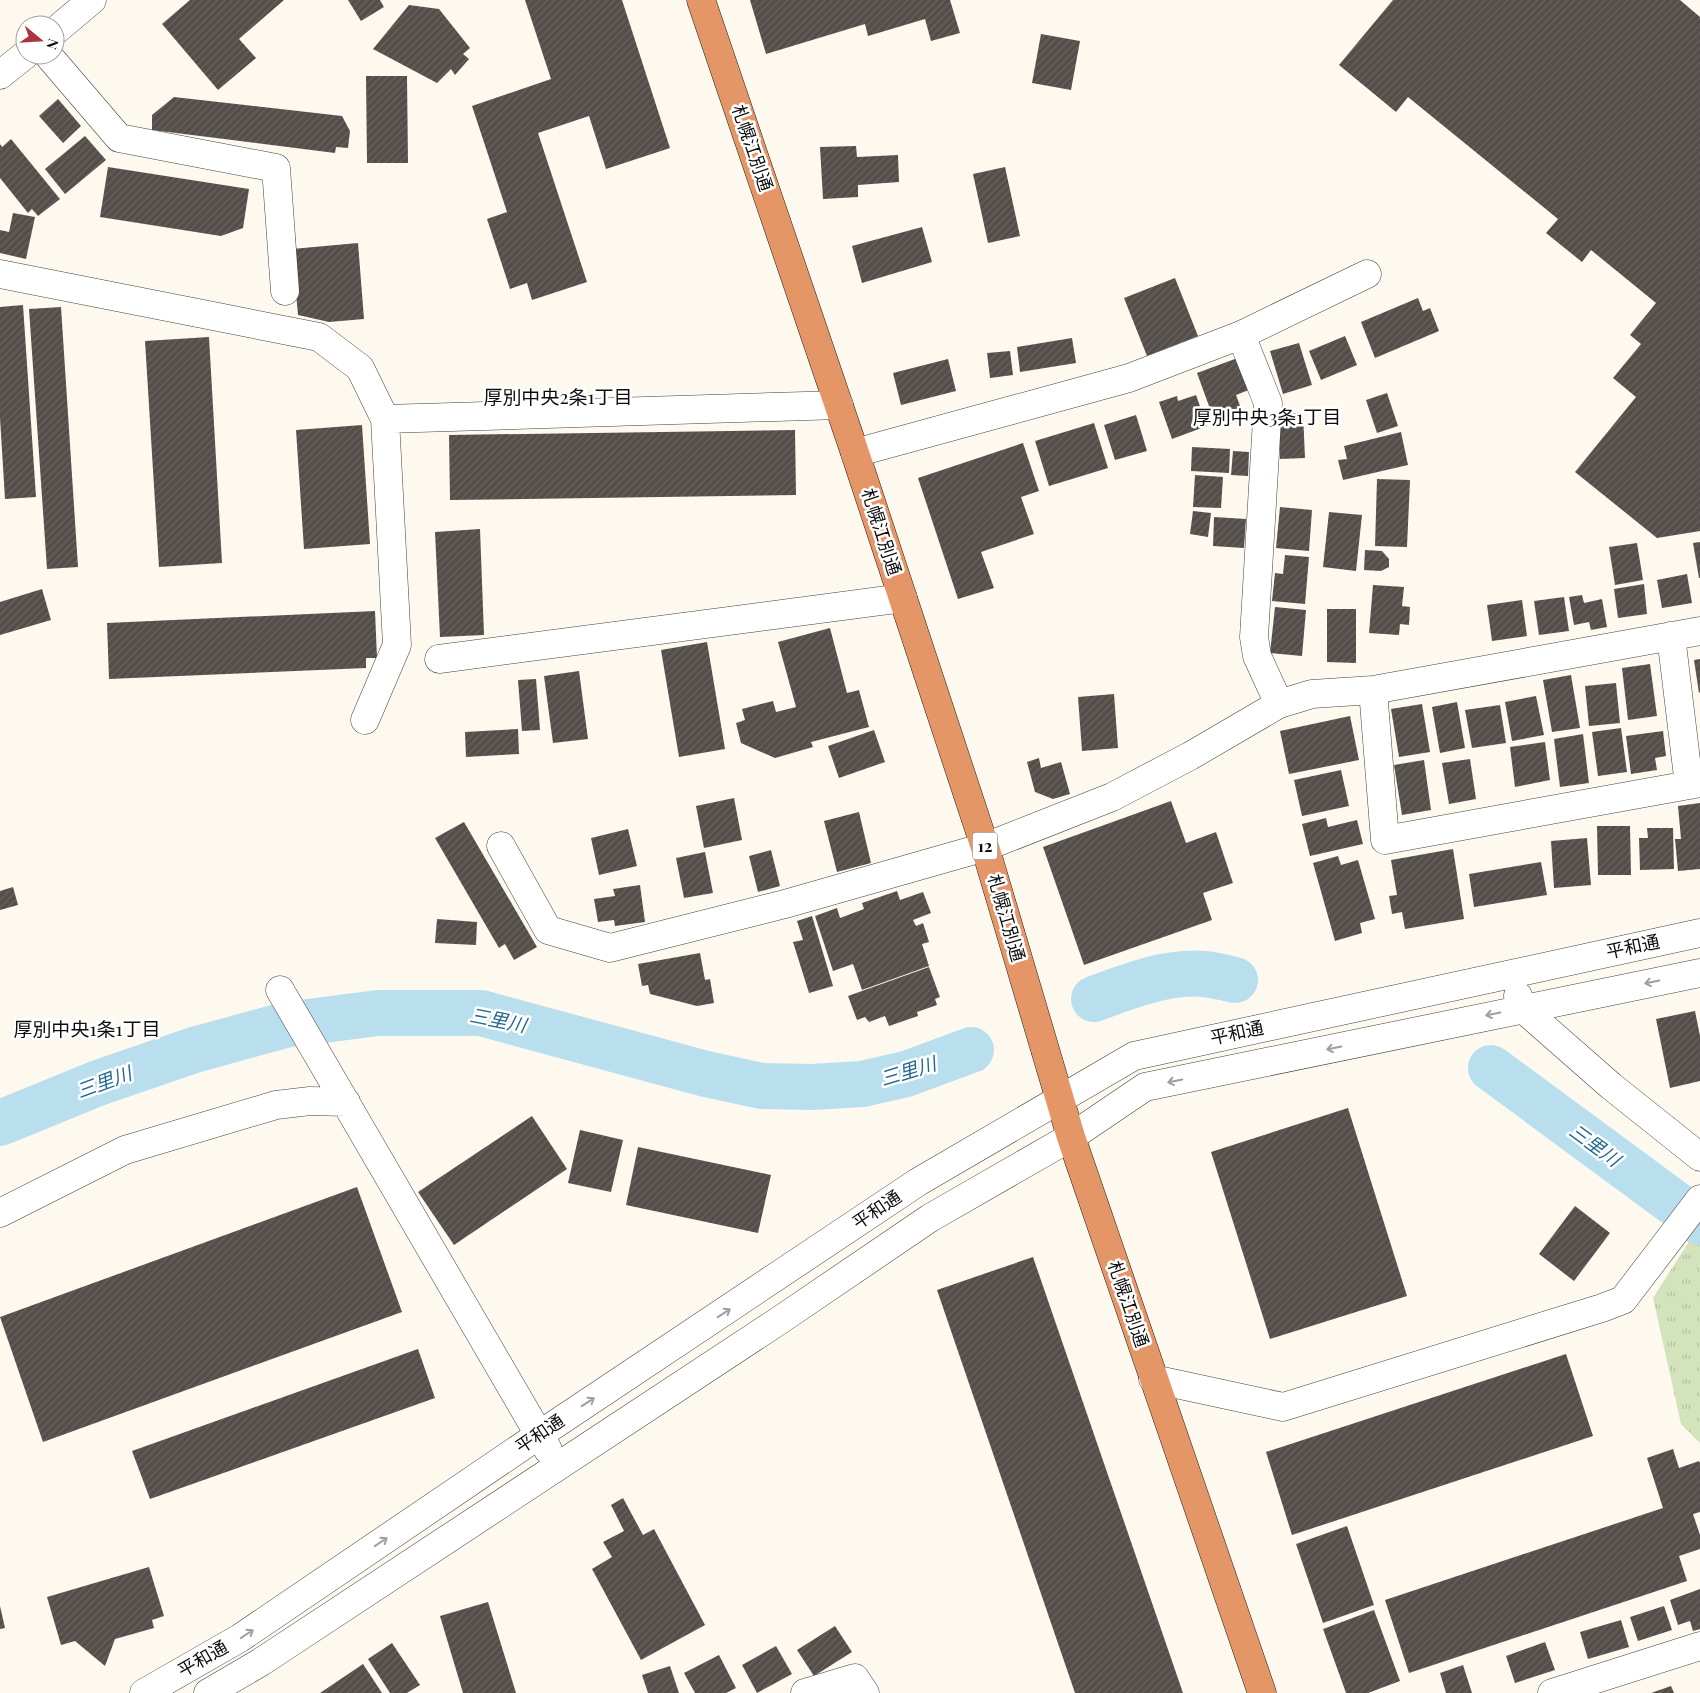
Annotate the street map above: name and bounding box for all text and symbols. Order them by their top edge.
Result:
north arrow [15,15,65,65]
text: N [42,36,63,52]
street label: 札幌江別通 [727,101,779,194]
district label: 厚別中央2条1丁目 [483,383,633,409]
district label: 厚別中央3条1丁目 [1193,403,1341,429]
street label: 札幌江別通 [857,485,907,578]
road number: 12 [972,832,998,859]
street label: 札幌江別通 [983,871,1031,964]
street label: 平和通 [1604,929,1662,963]
one-way arrow [1645,978,1661,988]
water label: 三里川 [468,1001,531,1038]
one-way arrow [1485,1010,1501,1019]
district label: 厚別中央1条1丁目 [13,1015,161,1041]
street label: 平和通 [1208,1015,1266,1049]
one-way arrow [1326,1043,1342,1053]
water label: 三里川 [877,1049,941,1091]
water label: 三里川 [72,1058,137,1103]
one-way arrow [1167,1077,1183,1086]
water label: 三里川 [1565,1117,1628,1173]
street label: 平和通 [847,1184,906,1234]
street label: 札幌江別通 [1103,1257,1155,1350]
one-way arrow [717,1307,731,1318]
one-way arrow [581,1397,595,1407]
street label: 平和通 [510,1408,569,1458]
one-way arrow [374,1537,388,1547]
one-way arrow [240,1629,254,1639]
street label: 平和通 [173,1634,232,1682]

